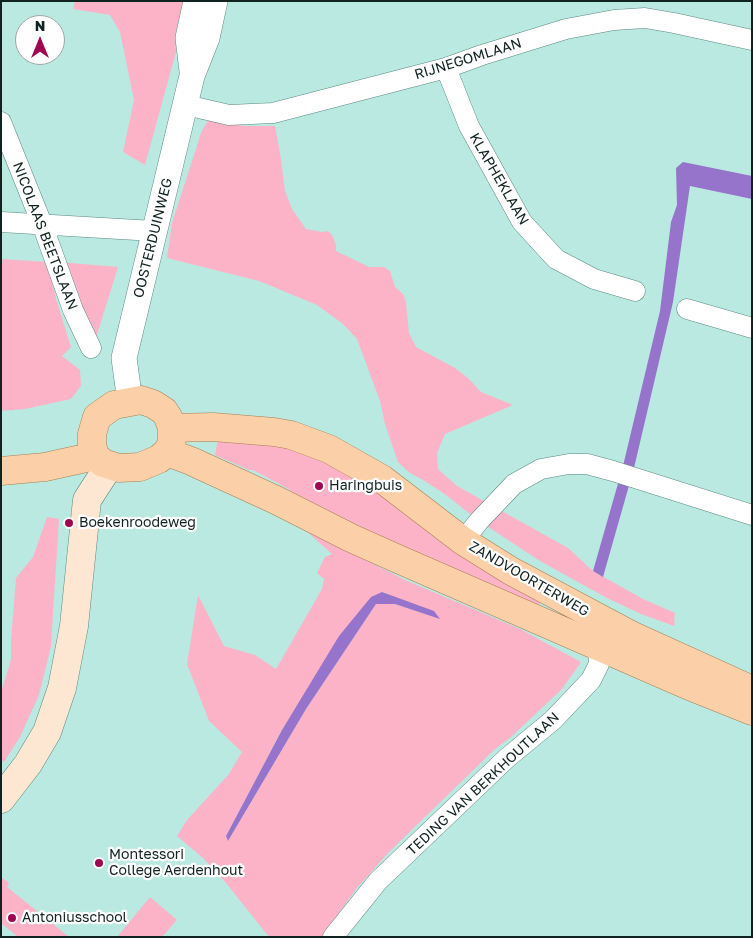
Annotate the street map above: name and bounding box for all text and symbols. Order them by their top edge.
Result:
north arrow [15,15,65,65]
text: N [35,17,45,34]
street label: RIJNEGOMLAAN [412,35,524,83]
street label: KLAPHEKLAAN [466,130,532,228]
street label: NICOLAAS BEETSLAAN [9,160,81,312]
street label: OOSTERDUINWEG [130,176,176,300]
place label: Haringbuis [329,478,402,494]
marker: Haringbuis [313,480,325,492]
place label: Boekenroodeweg [79,515,196,531]
marker: Boekenroodeweg [63,517,75,529]
street label: ZANDVOORTERWEG [466,538,592,620]
street label: TEDING VAN BERKHOUTLAAN [403,709,563,859]
place label: Montessori College Aerdenhout [109,847,243,880]
marker: Montessori College Aerdenhout [93,857,105,869]
place label: Antoniusschool [22,910,127,926]
marker: Antoniusschool [6,912,18,924]

